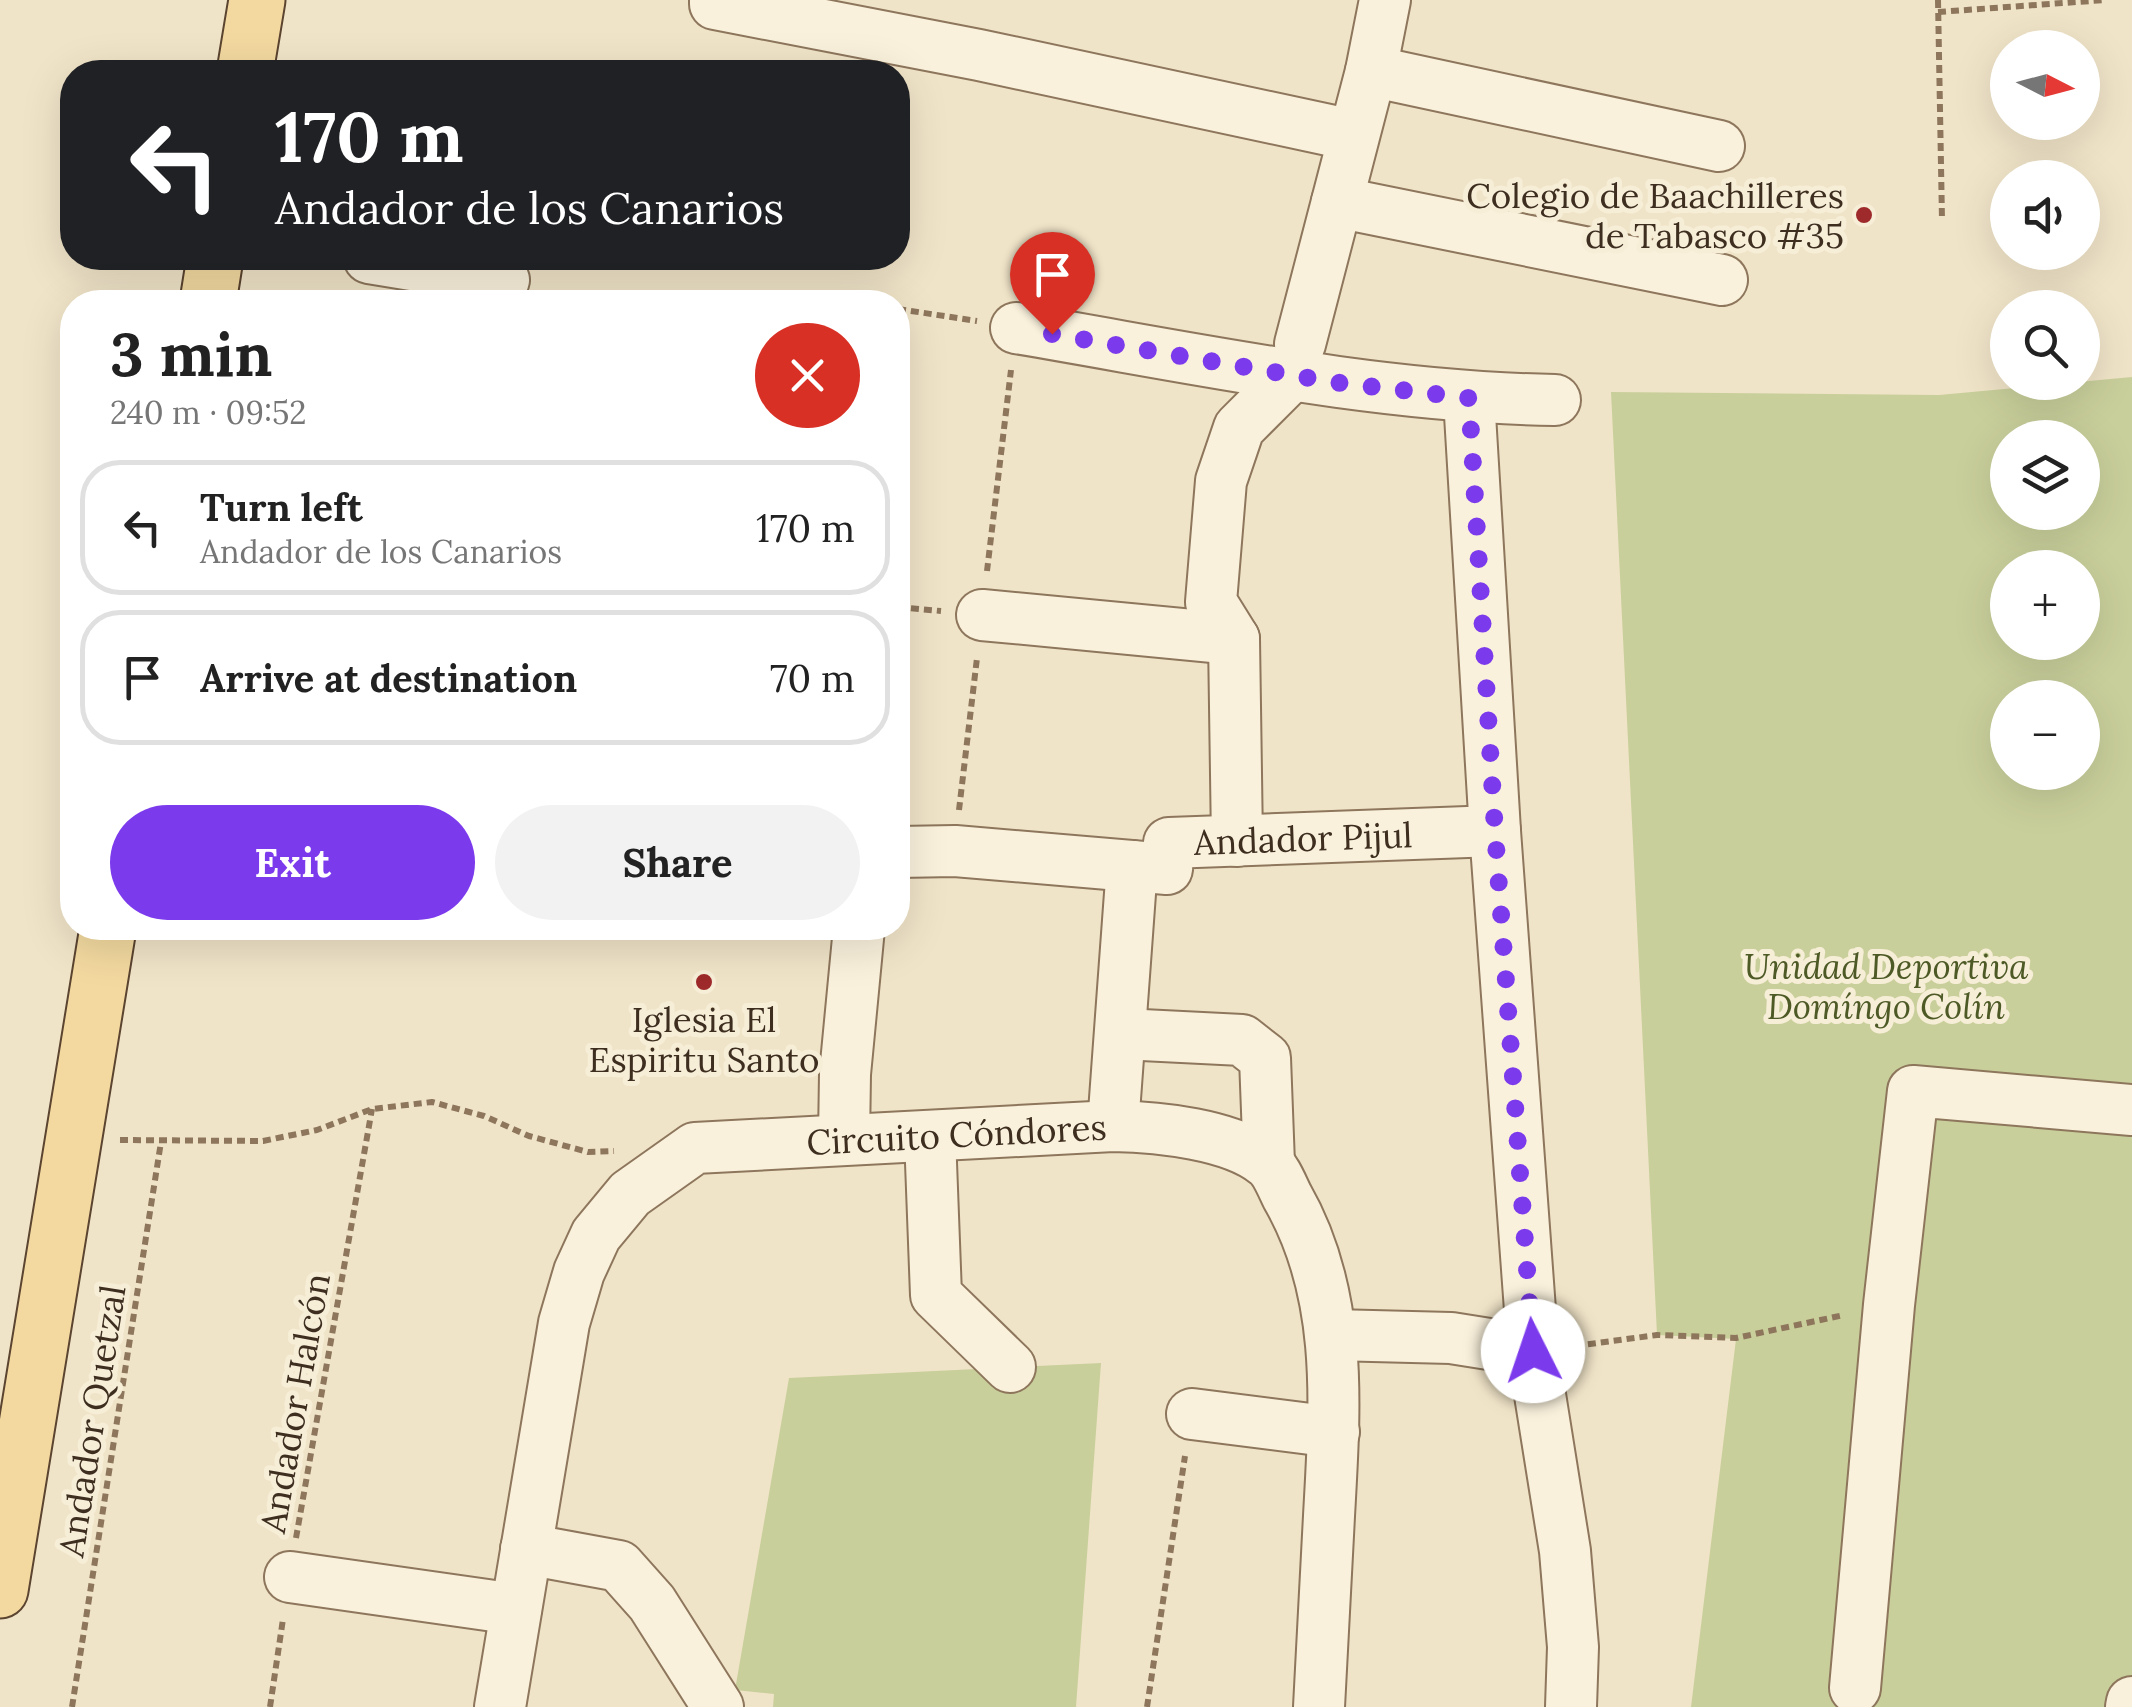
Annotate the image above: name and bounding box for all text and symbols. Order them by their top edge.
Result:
north arrow [1990,30,2100,140]
map controls [1990,30,2100,790]
text: 170 m [275,92,464,181]
icon: left [110,100,240,230]
button: sound [1990,160,2100,270]
place label: Colegio de Baachilleres de Tabasco #35 [1466,173,1844,258]
text: Andador de los Canarios [275,179,784,236]
marker: Colegio de Baachilleres de Tabasco #35 [1853,204,1875,226]
pin [1010,232,1095,335]
icon: arrive [1025,247,1080,302]
button: search [1990,290,2100,400]
text: 3 min [110,316,272,392]
button: close [755,323,860,428]
text: 240 m · 09:52 [110,392,307,433]
button: layers [1990,420,2100,530]
text: Turn left [200,483,363,531]
icon: left [115,500,170,555]
text: 170 m [756,504,855,552]
text: Andador de los Canarios [200,531,562,572]
button: + [1990,550,2100,660]
icon: arrive [115,650,170,705]
text: Arrive at destination [200,654,577,702]
text: 70 m [770,654,855,702]
button: − [1990,680,2100,790]
button: Exit [110,805,475,920]
button: Share [495,805,860,920]
street label: Andador Pijul [1192,812,1413,865]
park label: Unidad Deportiva Domíngo Colín [1744,944,2029,1029]
marker: Iglesia El Espiritu Santo [693,971,715,993]
place label: Iglesia El Espiritu Santo [589,997,819,1082]
street label: Circuito Cóndores [806,1104,1108,1165]
street label: Andador Halcón [250,1270,340,1537]
street label: Andador Quetzal [48,1282,136,1561]
position arrow [1481,1299,1585,1403]

